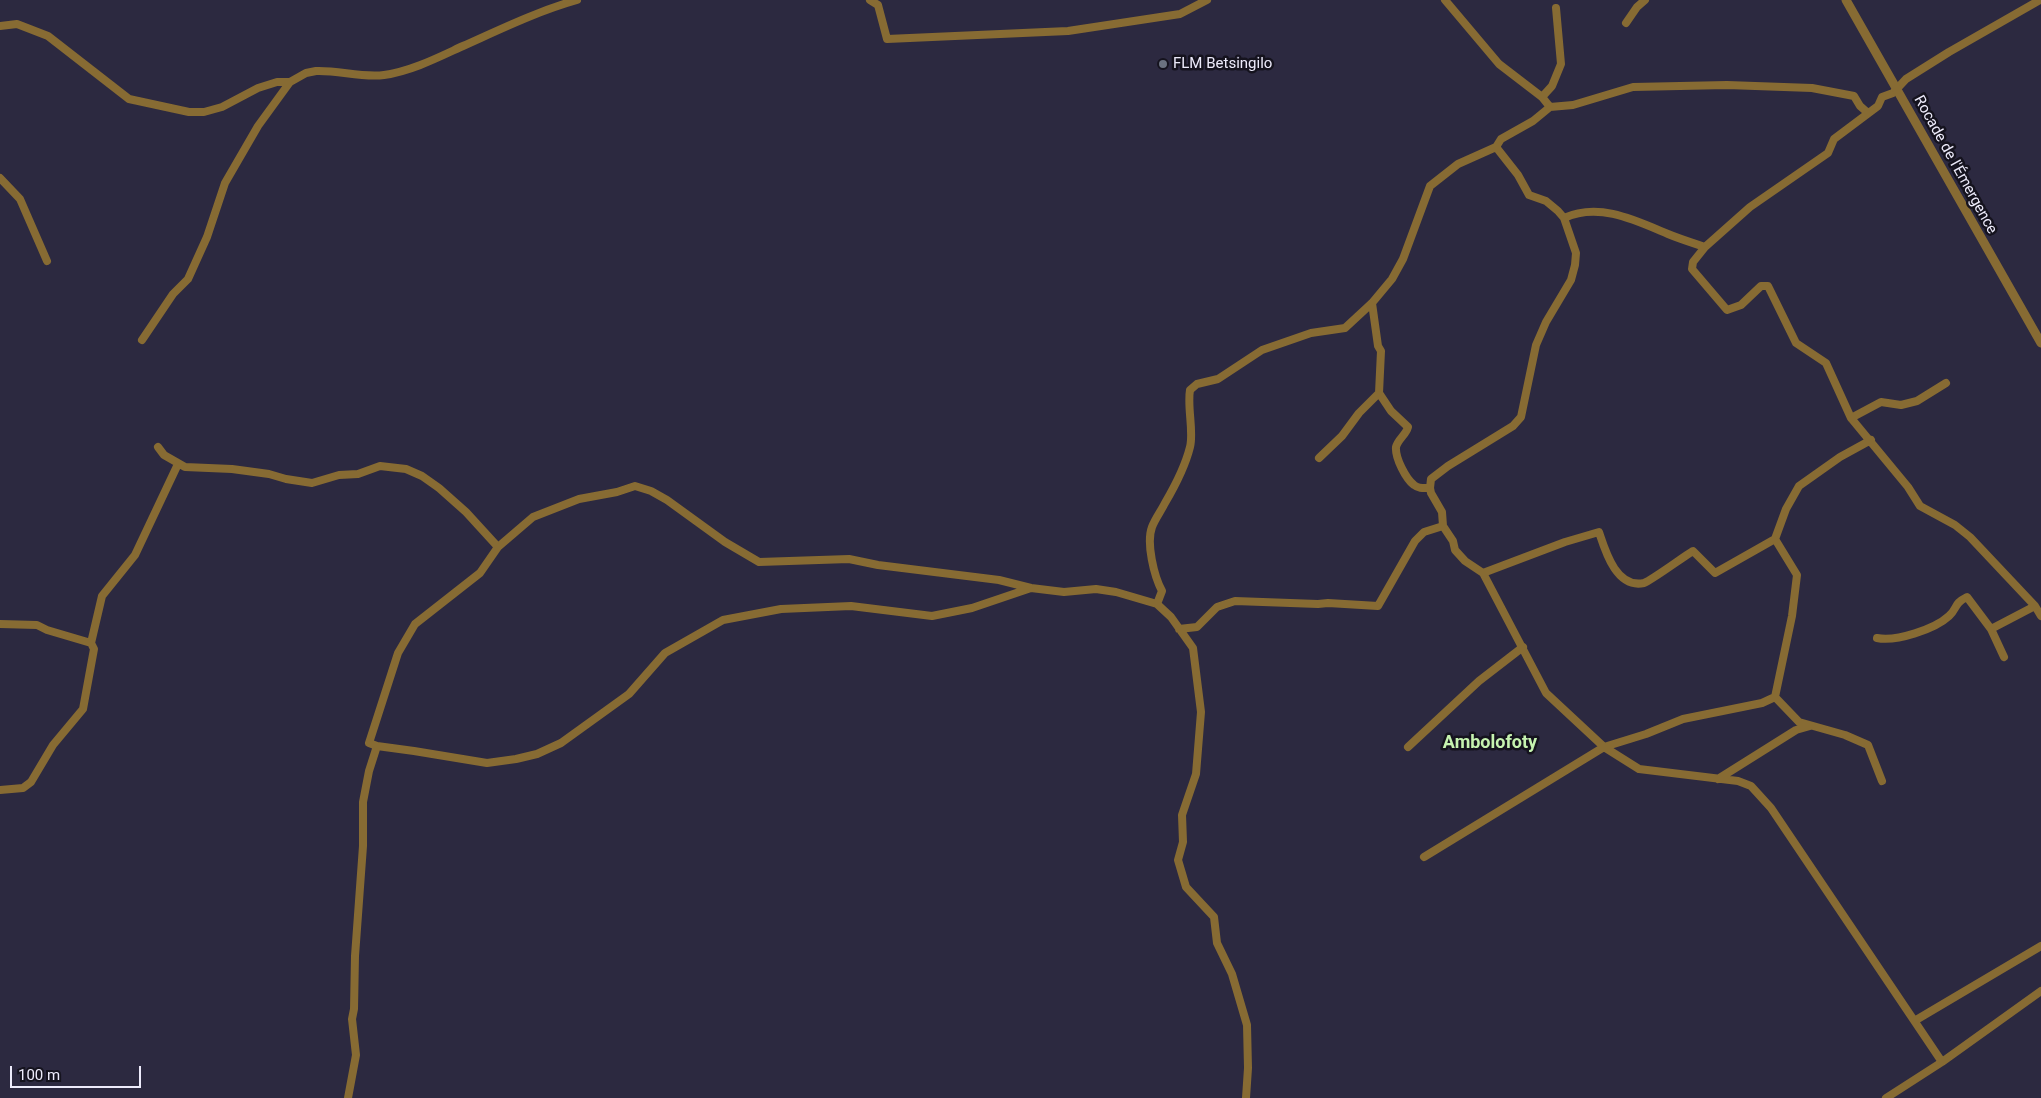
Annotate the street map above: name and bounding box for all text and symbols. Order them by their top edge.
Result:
place label: FLM Betsingilo [1173,55,1272,73]
marker: FLM Betsingilo [1157,58,1169,70]
street label: Rocade de l'Émergence [1909,93,2001,237]
district label: Ambolofoty [1443,732,1537,754]
scale bar [12,1056,144,1088]
text: 100 m [18,1066,60,1084]

